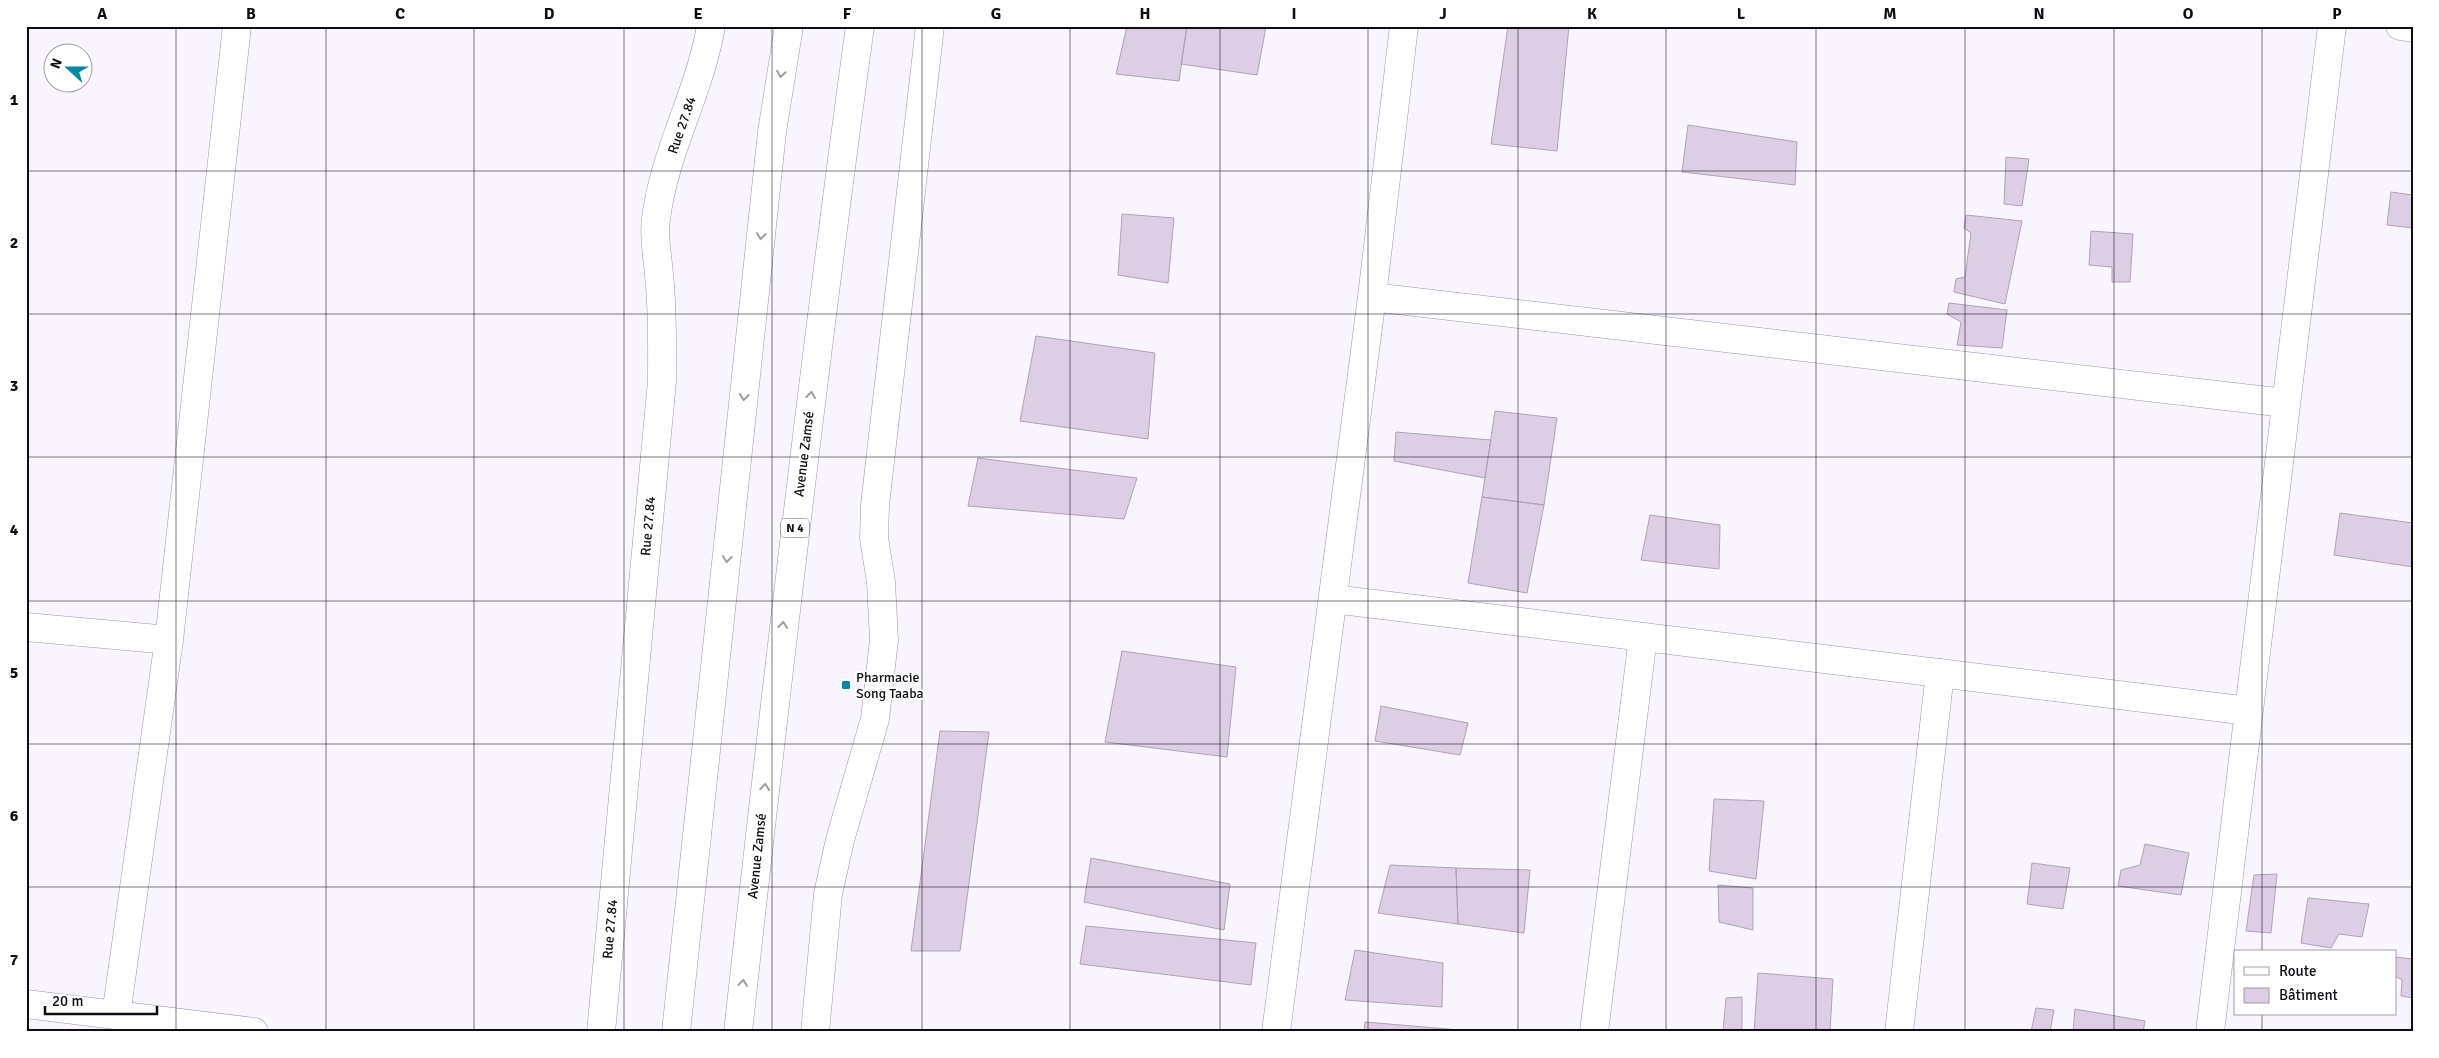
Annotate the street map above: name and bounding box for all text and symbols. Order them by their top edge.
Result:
text: A [97,4,108,24]
text: B [246,4,256,24]
text: C [395,4,405,24]
text: D [544,4,555,24]
text: E [693,4,703,24]
text: F [843,4,852,24]
text: G [991,4,1001,24]
text: H [1140,4,1150,24]
text: I [1291,4,1297,24]
text: J [1439,4,1447,24]
text: K [1587,4,1597,24]
text: L [1737,4,1746,24]
text: M [1883,4,1897,24]
text: N [2033,4,2045,24]
text: O [2183,4,2194,24]
text: P [2332,4,2342,24]
north arrow [42,42,92,92]
text: N [47,56,66,71]
one-way arrow [776,71,787,79]
text: 1 [10,90,19,110]
street label: Rue 27.84 [664,94,700,156]
one-way arrow [756,232,767,240]
text: 2 [10,233,18,253]
text: 3 [10,376,18,396]
one-way arrow [805,390,816,398]
one-way arrow [739,393,750,401]
street label: Avenue Zamsé [790,410,818,498]
street label: Rue 27.84 [637,495,659,557]
road number: N 4 [781,518,809,538]
text: 4 [10,520,19,540]
one-way arrow [722,555,733,563]
one-way arrow [777,621,788,629]
text: 5 [10,663,18,683]
place label: Pharmacie Song Taaba [856,669,924,702]
marker: Pharmacie Song Taaba [840,679,852,691]
one-way arrow [759,783,770,791]
text: 6 [10,806,19,826]
street label: Avenue Zamsé [744,812,770,900]
street label: Rue 27.84 [599,898,621,960]
text: 7 [10,950,19,970]
legend [2234,950,2396,1016]
text: Route [2279,962,2316,980]
one-way arrow [737,979,748,987]
scale bar [45,983,158,1015]
text: Bâtiment [2279,986,2338,1004]
text: 20 m [52,992,83,1010]

